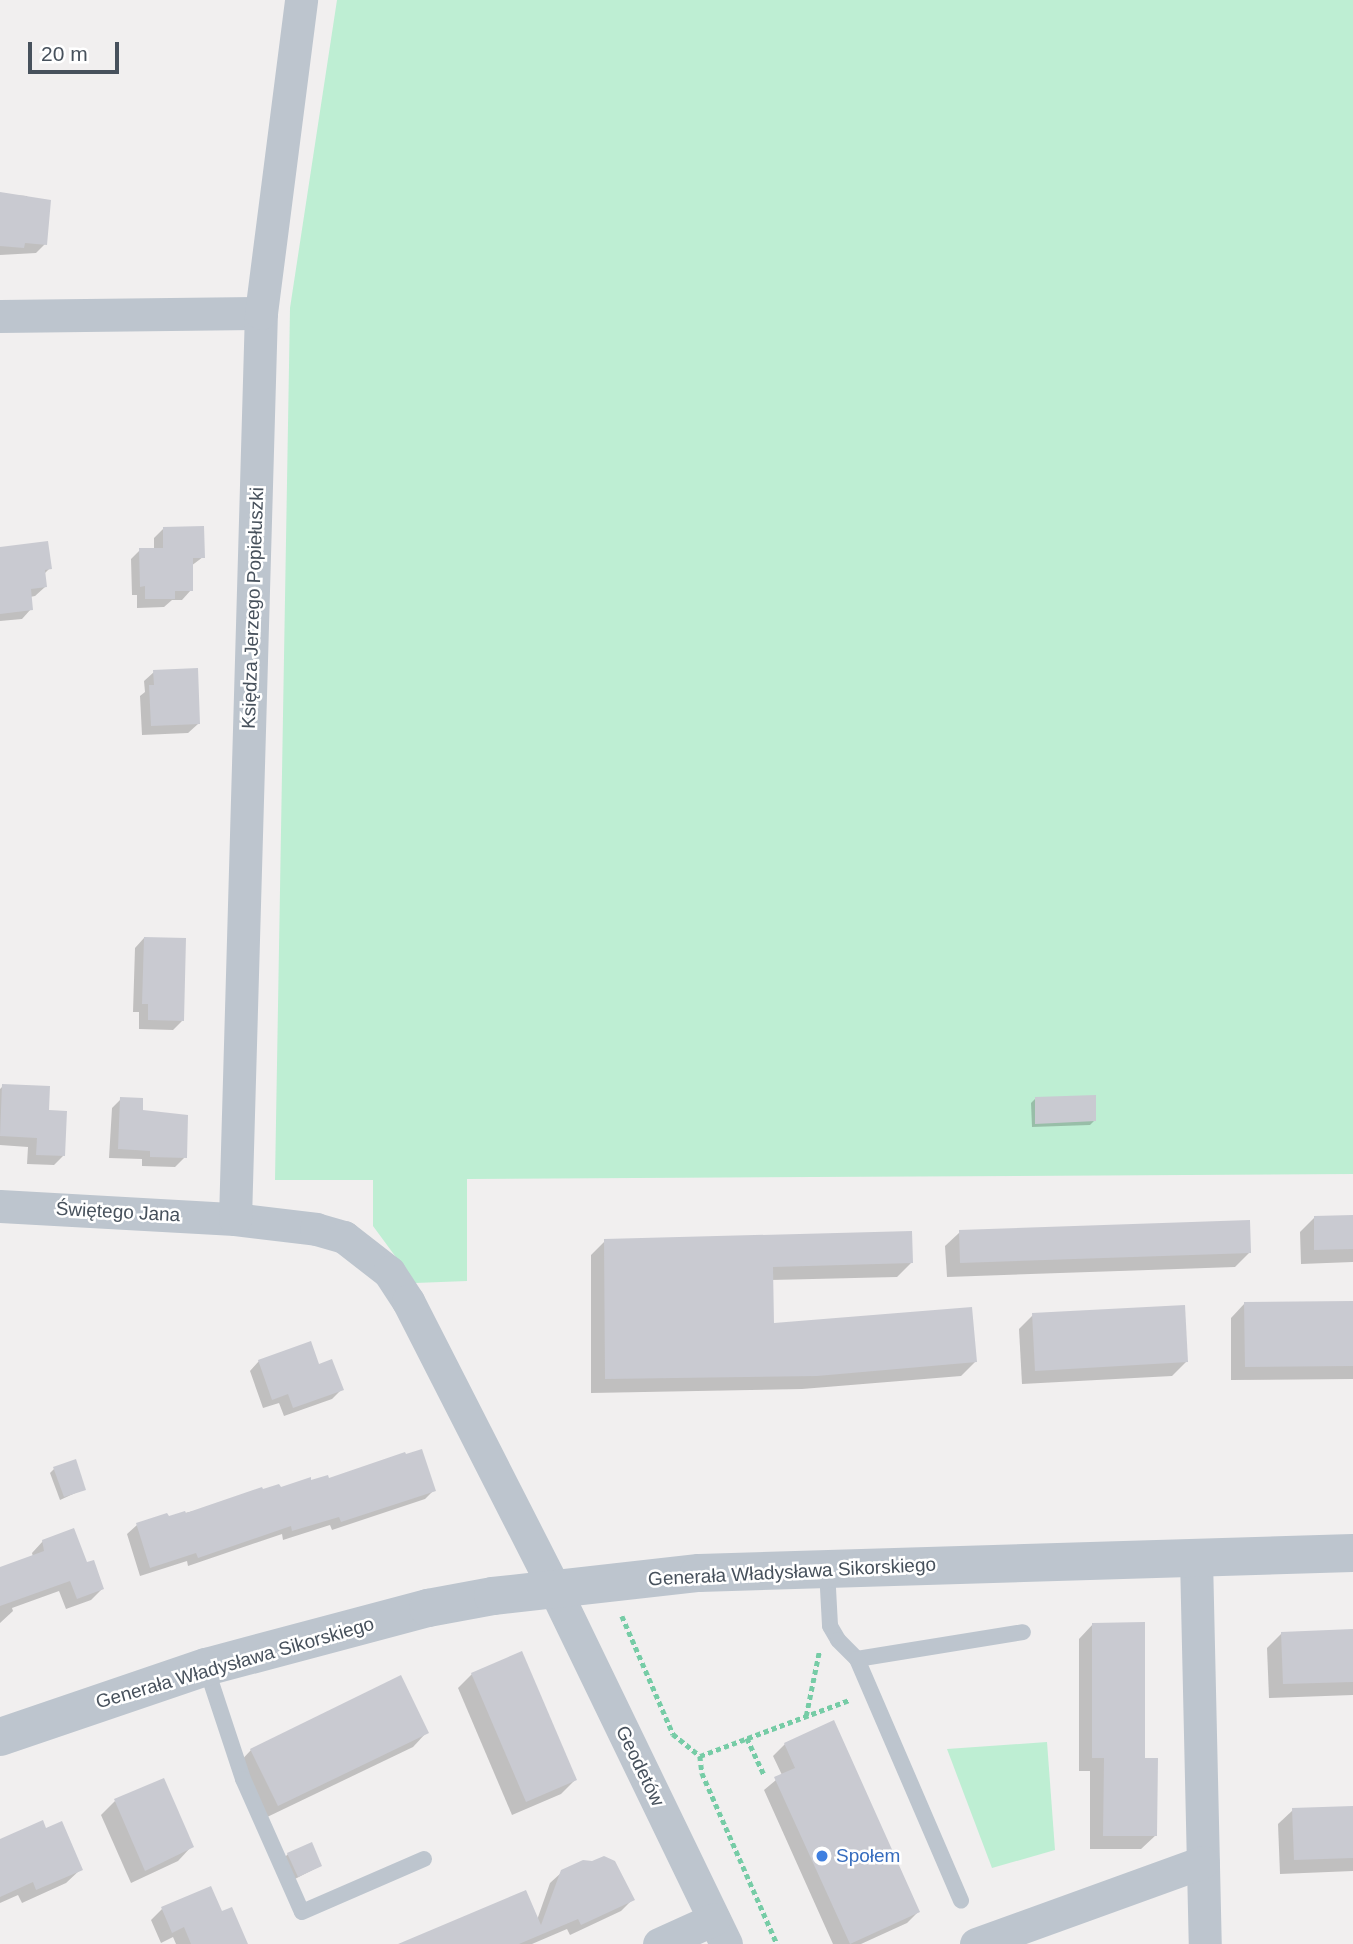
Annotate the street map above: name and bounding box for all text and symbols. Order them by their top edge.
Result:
scale bar [32,28,122,72]
text: 20 m [41,42,88,65]
street label: Księdza Jerzego Popiełuszki [237,487,269,729]
street label: Świętego Jana [55,1197,181,1227]
street label: Generała Władysława Sikorskiego [647,1553,937,1591]
street label: Generała Władysława Sikorskiego [93,1612,377,1714]
street label: Geodetów [611,1722,669,1810]
place label: Społem [836,1845,900,1867]
marker: Społem [814,1848,830,1864]

